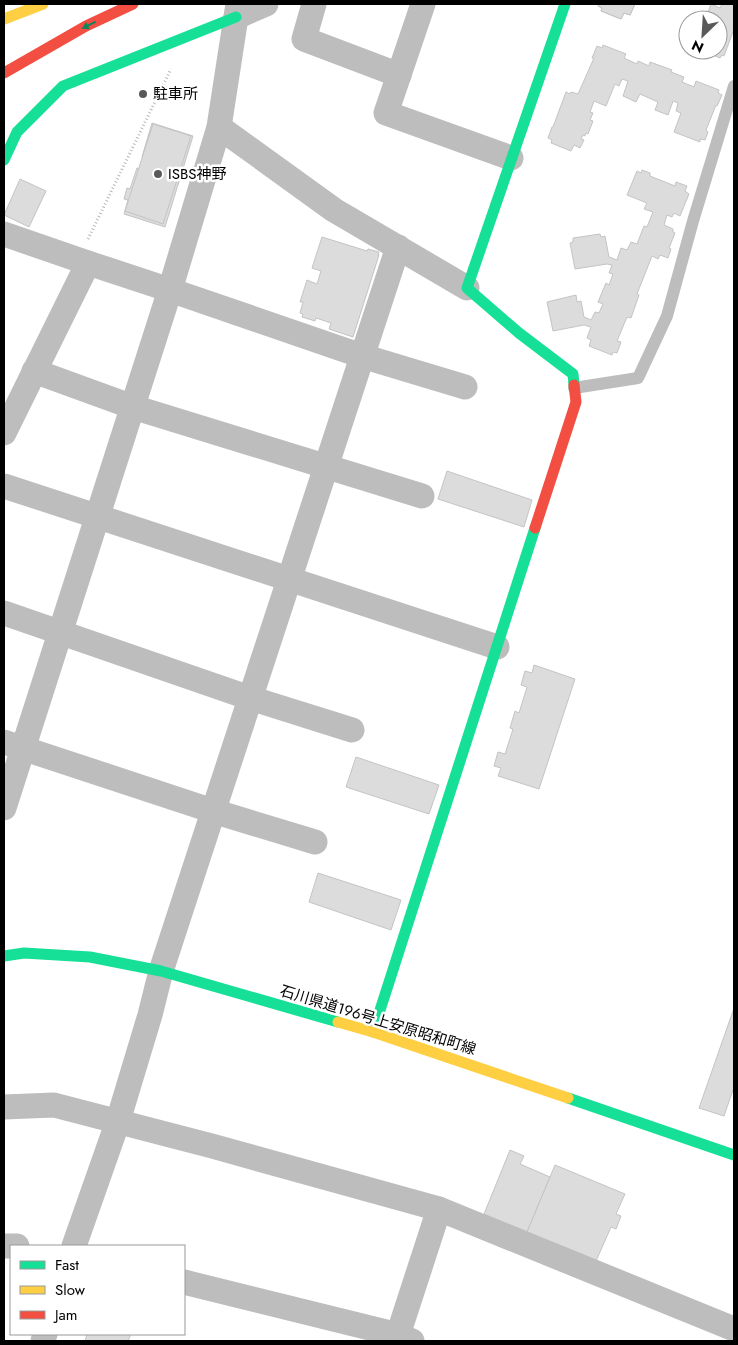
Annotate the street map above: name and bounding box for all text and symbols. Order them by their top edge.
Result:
north arrow [678,10,728,60]
one-way arrow [82,21,96,29]
text: N [688,35,707,58]
place label: 駐車所 [153,83,198,105]
marker: 駐車所 [137,88,149,100]
place label: ISBS神野 [168,163,227,185]
marker: ISBS神野 [152,168,164,180]
street label: 石川県道196号上安原昭和町線 [277,980,479,1060]
legend [10,1245,185,1335]
text: Fast [55,1254,79,1276]
text: Slow [55,1279,86,1301]
text: Jam [53,1304,78,1326]

